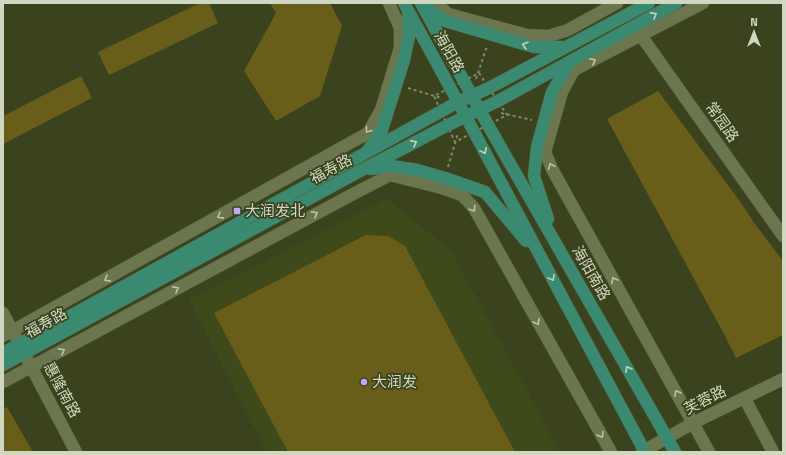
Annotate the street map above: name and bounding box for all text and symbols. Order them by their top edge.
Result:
north arrow [734,12,774,52]
one-way arrow [650,13,657,20]
text: N [750,14,758,30]
street label: 海阳路 [428,26,470,77]
one-way arrow [521,41,528,50]
one-way arrow [589,58,597,65]
street label: 常园路 [700,97,745,147]
one-way arrow [366,125,373,133]
one-way arrow [410,140,417,147]
one-way arrow [479,147,486,154]
street label: 福寿路 [305,148,356,189]
one-way arrow [548,162,556,170]
place label: 大润发北 [245,199,305,222]
one-way arrow [468,204,475,211]
marker: 大润发北 [232,206,242,216]
one-way arrow [217,211,224,218]
one-way arrow [311,211,319,219]
street label: 海阳南路 [566,241,616,304]
one-way arrow [104,274,111,282]
one-way arrow [547,274,554,281]
one-way arrow [611,276,618,284]
one-way arrow [172,286,180,294]
street label: 福寿路 [20,302,71,344]
one-way arrow [532,318,540,325]
one-way arrow [58,348,65,355]
street label: 惠隆南路 [38,358,87,422]
one-way arrow [626,366,633,373]
place label: 大润发 [372,370,417,393]
marker: 大润发 [359,377,369,387]
street label: 芙蓉路 [679,379,730,420]
one-way arrow [674,390,681,397]
one-way arrow [597,431,604,438]

